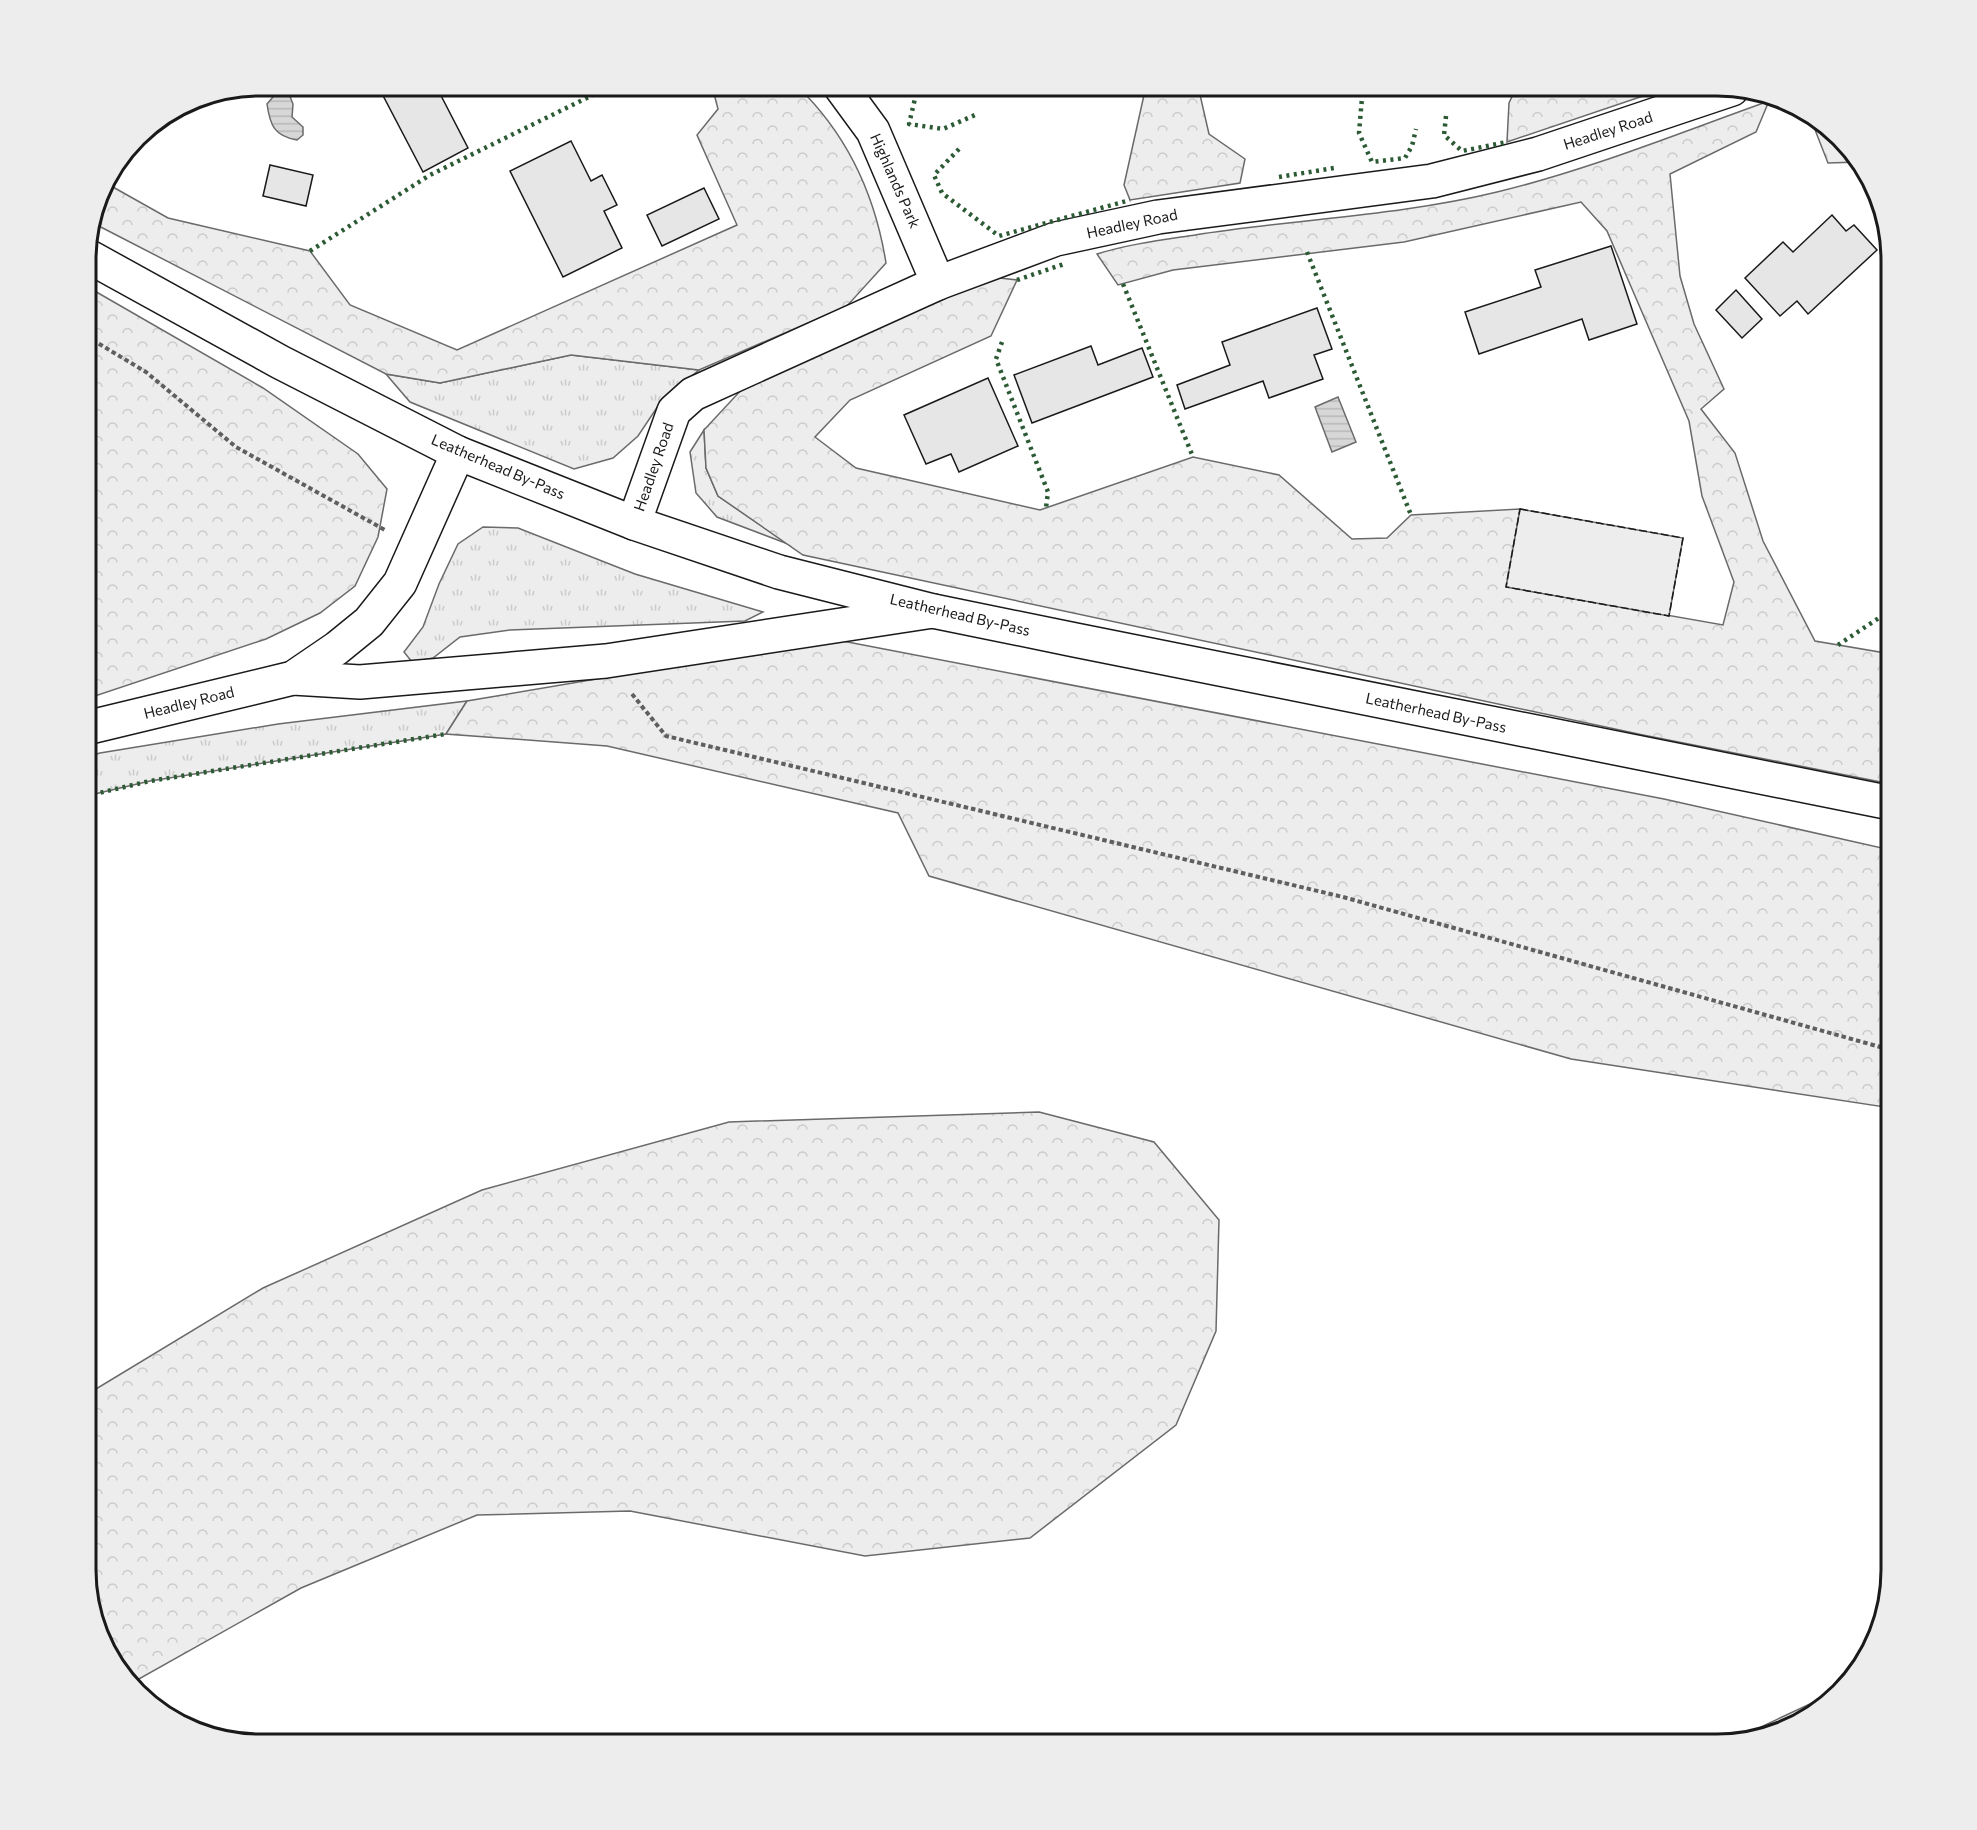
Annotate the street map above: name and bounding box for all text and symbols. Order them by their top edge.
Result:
street label: Headley Road [1561,107,1655,153]
street label: Highlands Park [867,130,925,231]
street label: Headley Road [1085,205,1179,241]
street label: Headley Road [629,420,677,514]
street label: Leatherhead By-Pass [429,430,568,502]
street label: Leatherhead By-Pass [888,589,1032,639]
street label: Headley Road [142,682,236,722]
street label: Leatherhead By-Pass [1364,688,1508,736]

